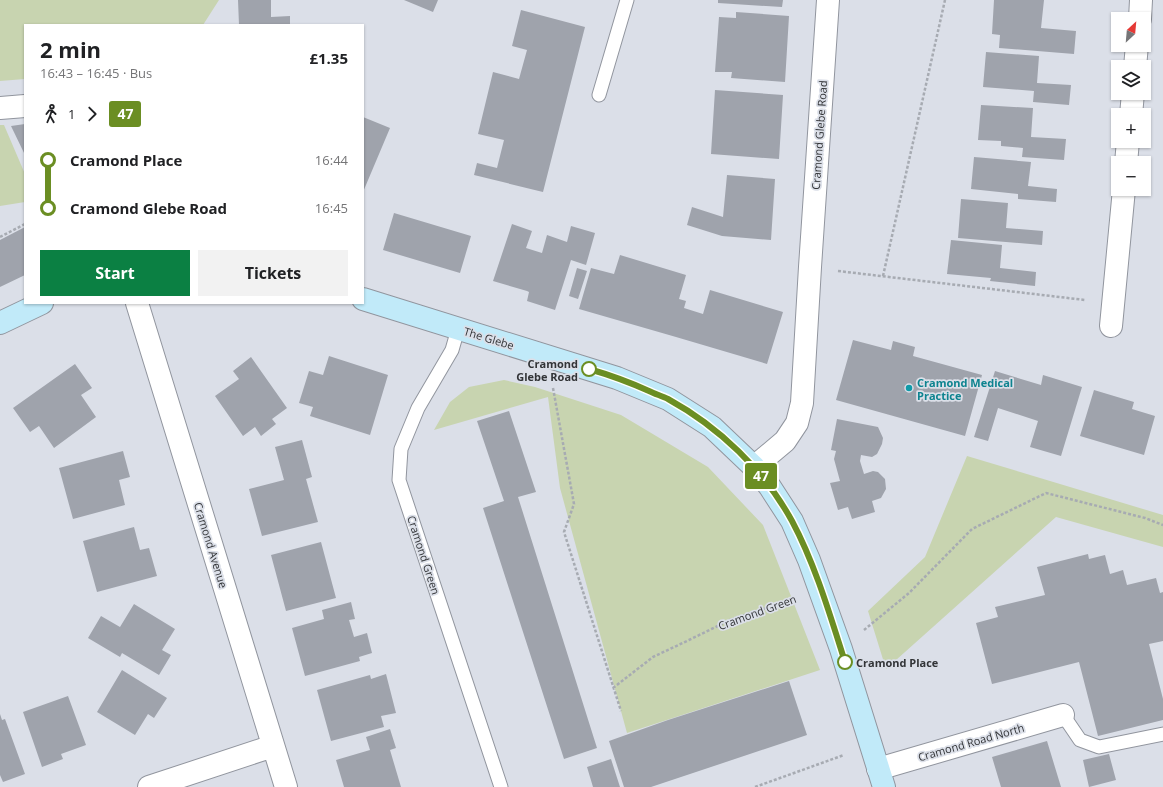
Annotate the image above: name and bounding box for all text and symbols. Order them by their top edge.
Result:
north arrow [1111,12,1151,52]
map controls [1111,12,1151,196]
text: 2 min [40,34,101,64]
text: £1.35 [309,48,348,68]
button: layers [1111,60,1151,100]
text: 16:43 – 16:45 · Bus [40,64,152,82]
street label: Cramond Glebe Road [808,80,830,190]
icon: walk [40,103,62,125]
icon: forward [81,103,103,125]
text: 47 [117,104,133,123]
text: 1 [68,105,75,123]
button: + [1111,108,1151,148]
text: Cramond Place [70,150,182,170]
text: 16:44 [315,151,348,169]
button: − [1111,156,1151,196]
text: Cramond Glebe Road [70,198,227,218]
text: 16:45 [315,199,348,217]
button: Start [40,250,190,296]
button: Tickets [198,250,348,296]
street label: The Glebe [462,323,516,353]
place label: Cramond Glebe Road [516,356,578,384]
marker: Cramond Glebe Road [581,361,597,377]
place label: Cramond Medical Practice [917,375,1013,403]
marker: Cramond Medical Practice [904,383,914,393]
line badge: 47 [743,463,779,489]
text: 47 [753,466,769,485]
street label: Cramond Avenue [191,500,231,590]
street label: Cramond Green [404,514,444,596]
street label: Cramond Green [716,591,798,633]
marker: Cramond Place [837,654,853,670]
place label: Cramond Place [856,655,939,670]
street label: Cramond Road North [916,720,1026,764]

